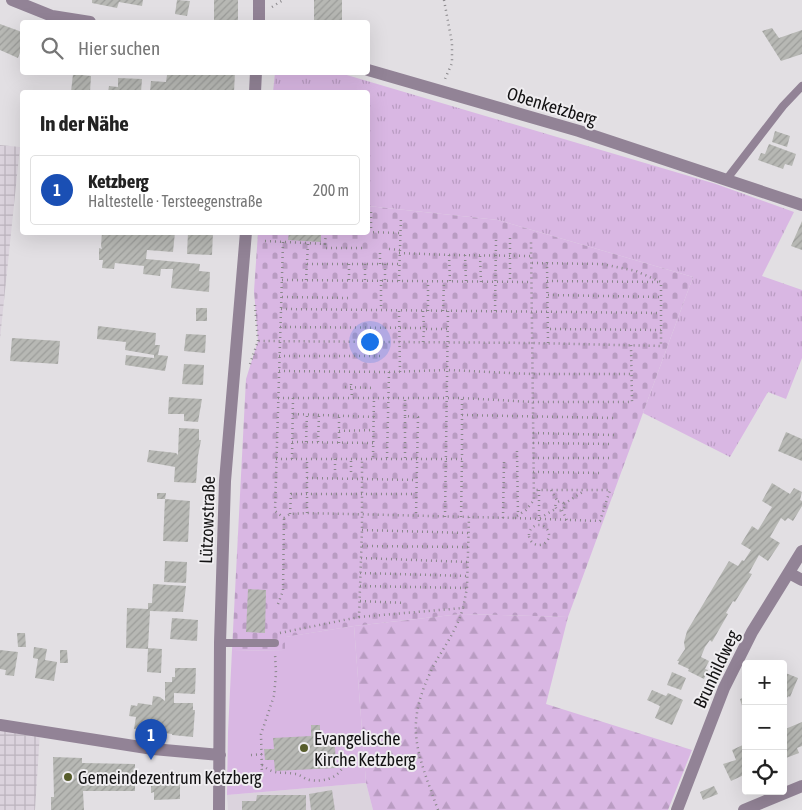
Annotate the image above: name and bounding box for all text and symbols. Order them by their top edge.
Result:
search box [20,20,370,75]
icon: search [38,34,66,62]
text: Hier suchen [78,37,160,59]
street label: Obenketzberg [505,82,600,130]
text: In der Nähe [40,111,129,135]
text: Ketzberg [88,170,149,192]
text: 1 [53,181,61,199]
text: 200 m [313,181,349,199]
text: Haltestelle · Tersteegenstraße [88,192,263,210]
your location [357,329,383,355]
street label: Lützowstraße [195,476,219,564]
street label: Brunhildweg [689,626,743,711]
map controls [742,660,787,795]
button: + [742,660,787,705]
button: − [742,705,787,750]
pin: 1 [135,719,167,760]
place label: Evangelische Kirche Ketzberg [314,728,416,770]
marker: Evangelische Kirche Ketzberg [298,742,310,754]
button: locate [742,750,787,795]
place label: Gemeindezentrum Ketzberg [78,767,262,788]
marker: Gemeindezentrum Ketzberg [62,771,74,783]

